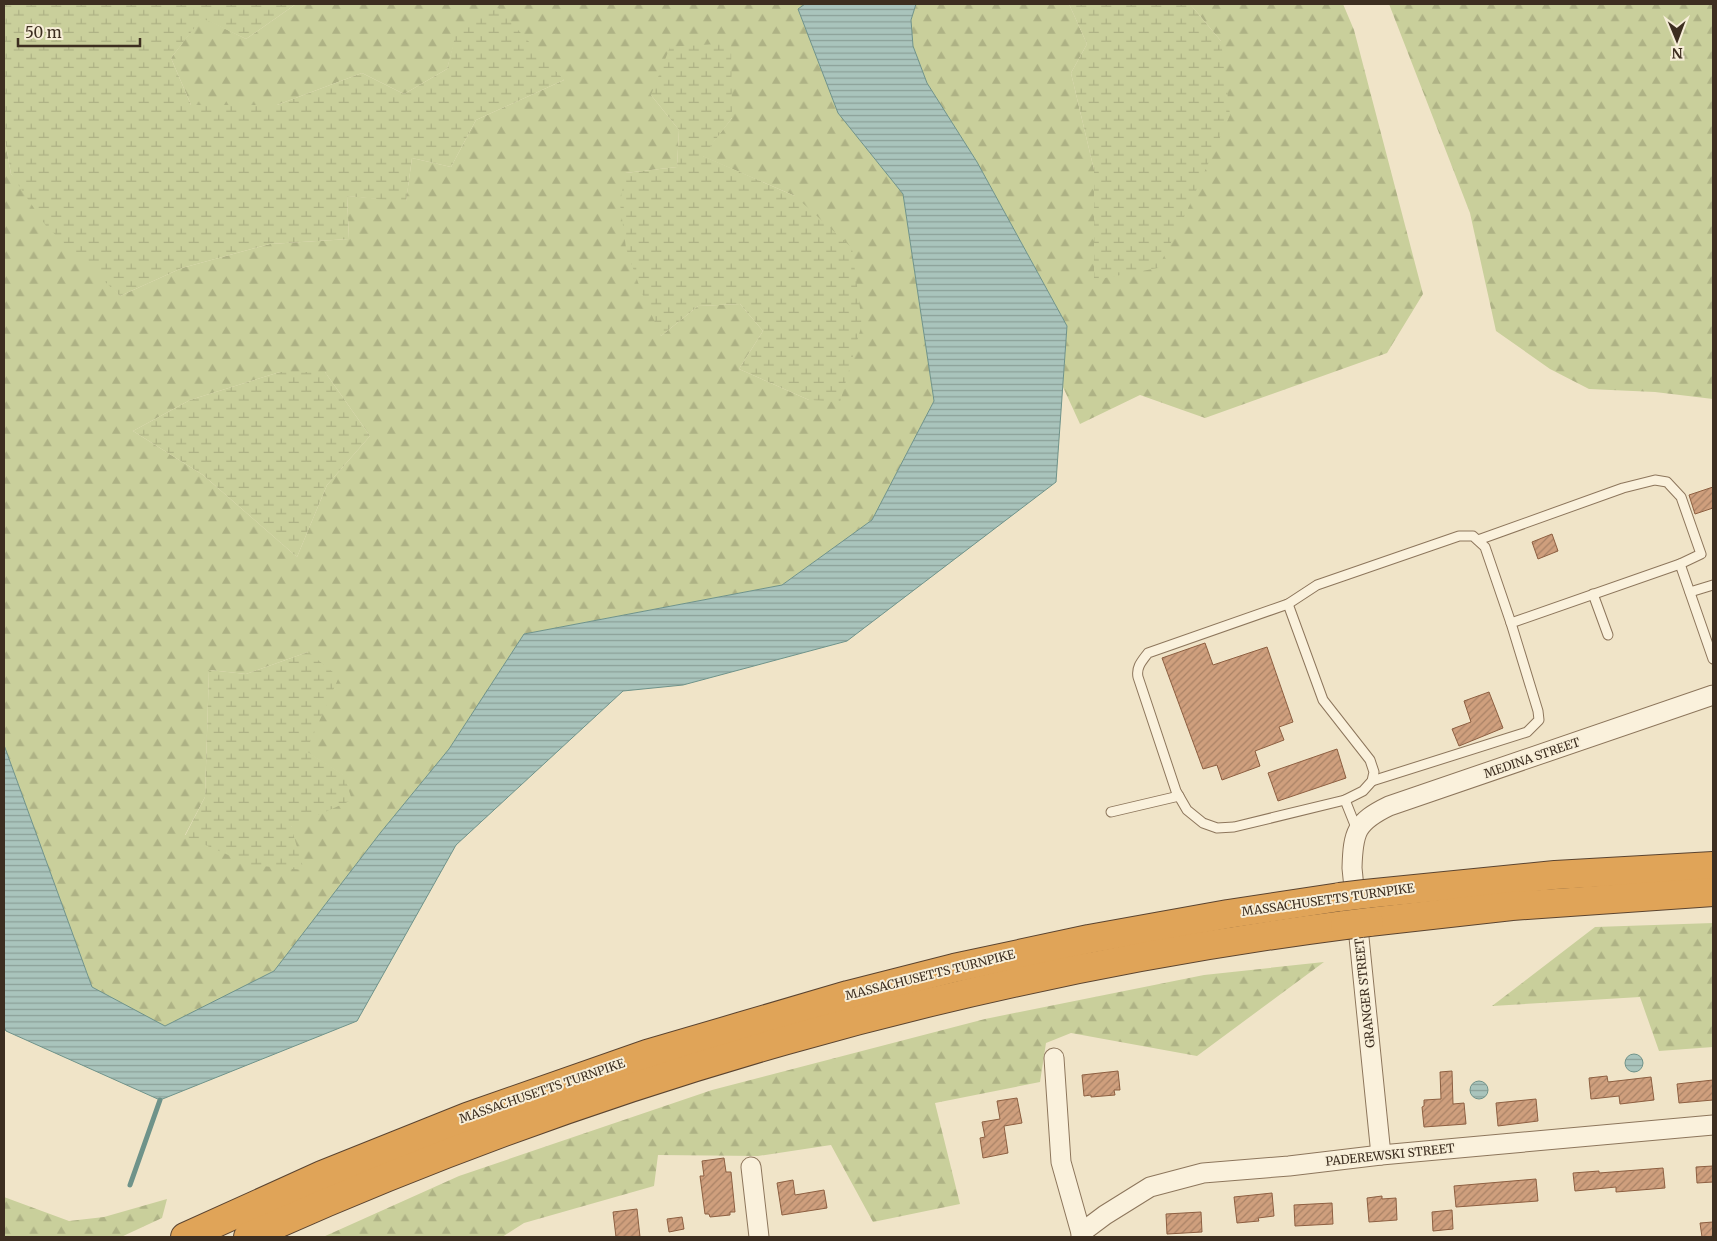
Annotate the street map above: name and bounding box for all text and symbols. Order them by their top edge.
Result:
scale bar [18,15,140,47]
north arrow [1652,15,1702,65]
text: 50 m [25,23,62,42]
text: N [1672,44,1683,62]
street label: MEDINA STREET [1482,734,1582,781]
street label: MASSACHUSETTS TURNPIKE [1241,880,1416,919]
street label: GRANGER STREET [1351,937,1378,1048]
street label: MASSACHUSETTS TURNPIKE [844,946,1017,1003]
street label: MASSACHUSETTS TURNPIKE [457,1055,627,1126]
street label: PADEREWSKI STREET [1325,1140,1456,1169]

